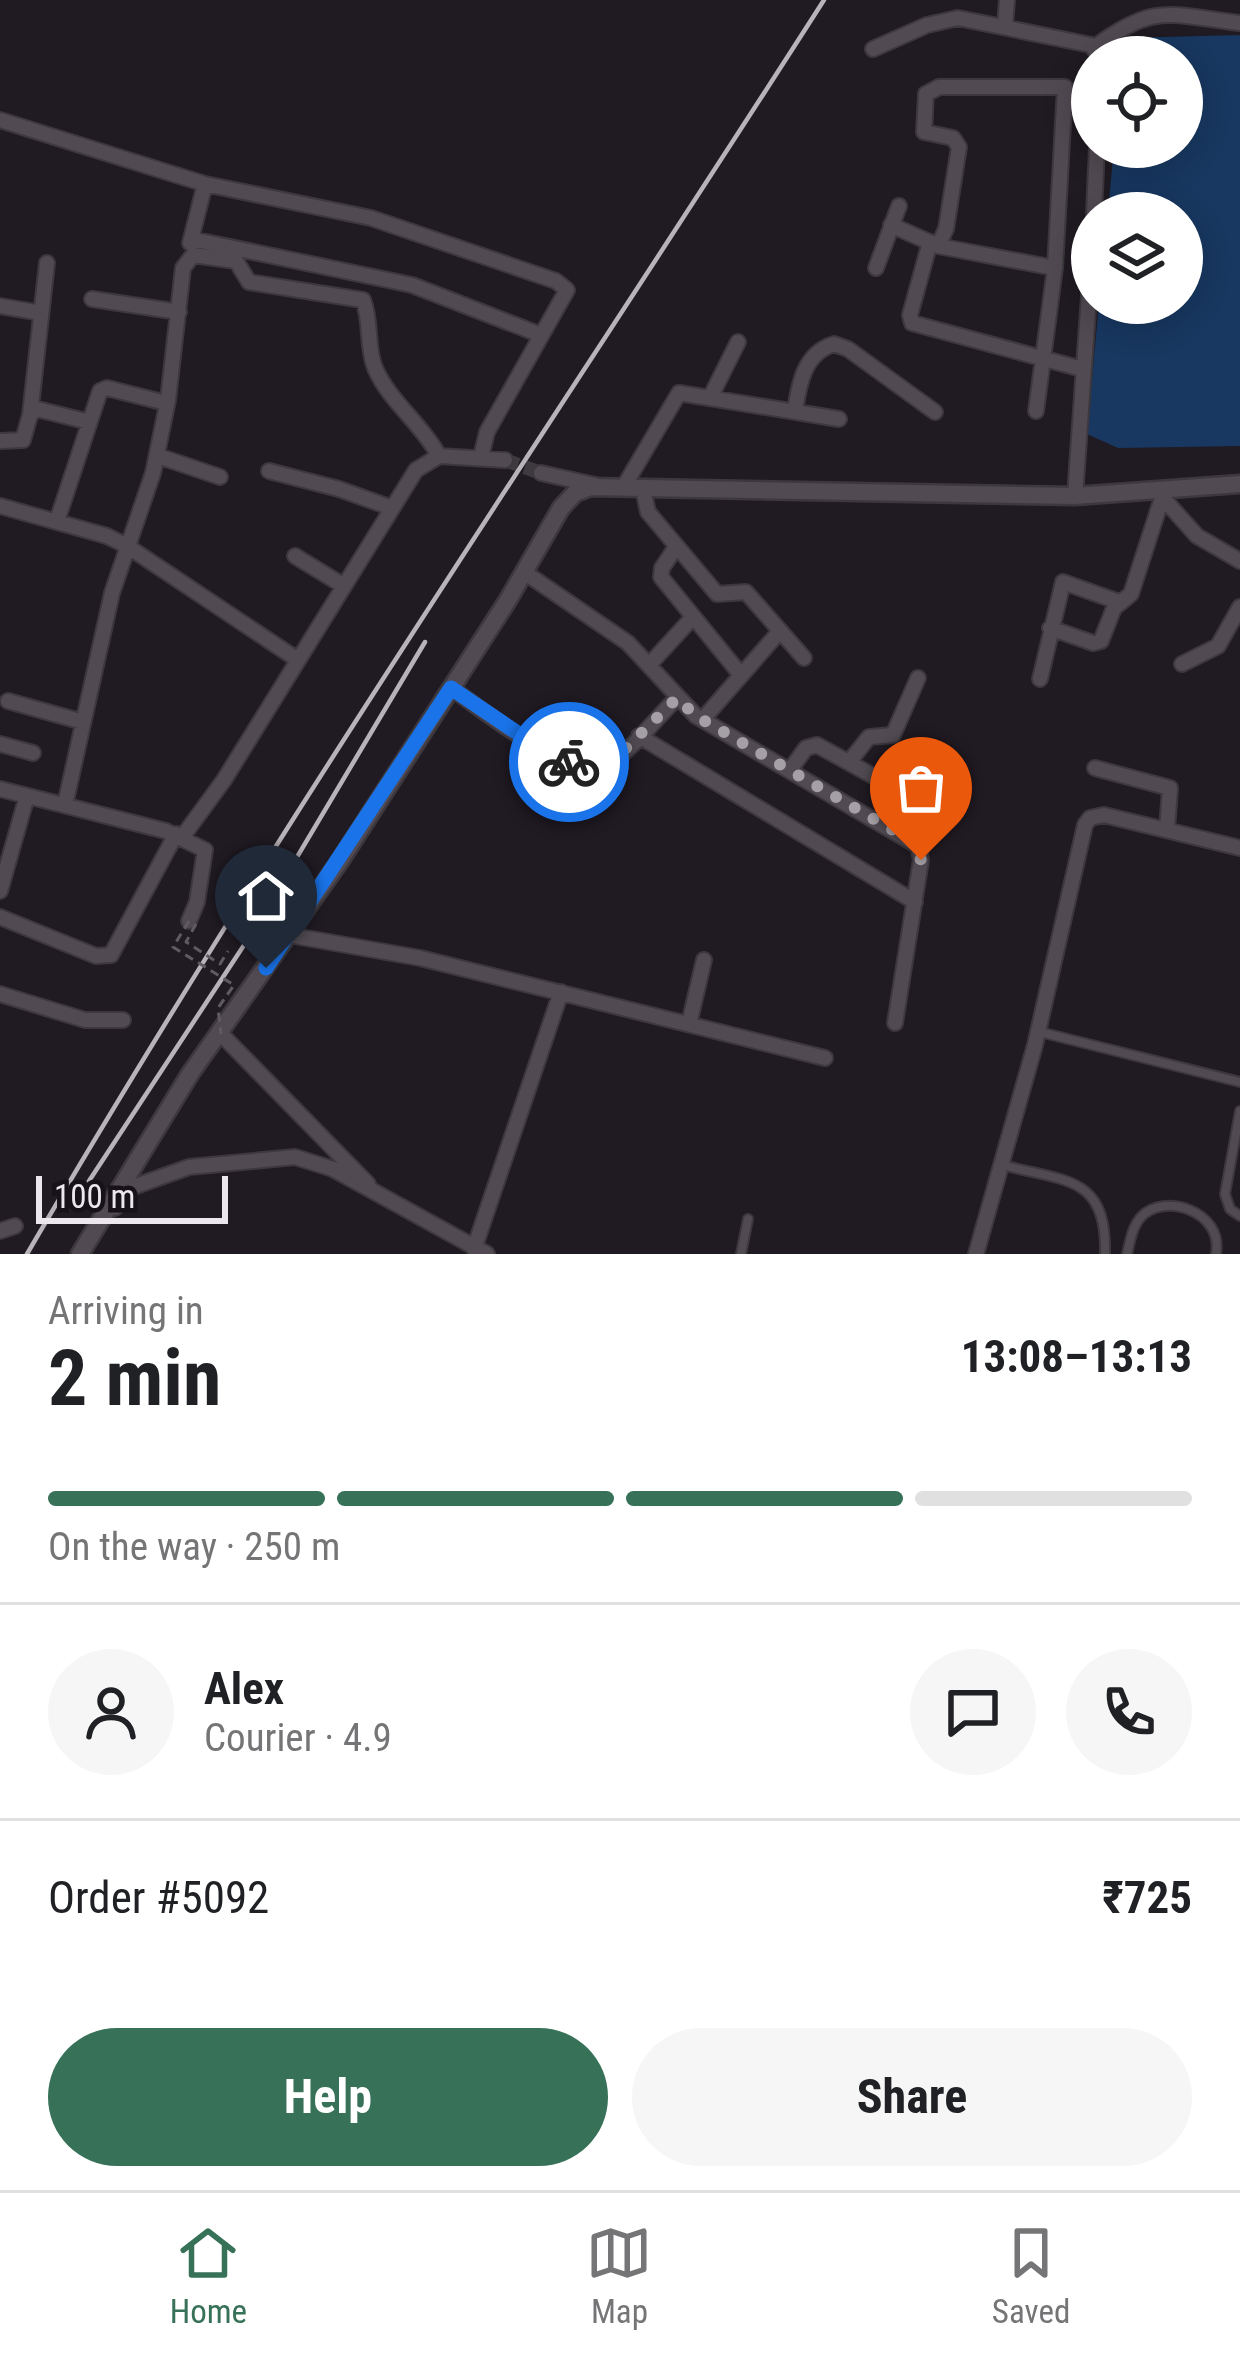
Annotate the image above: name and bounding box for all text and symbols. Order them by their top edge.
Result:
map controls [1071,36,1203,324]
button: locate [1071,36,1203,168]
button: layers [1071,192,1203,324]
courier [509,702,629,822]
icon: bike [536,729,602,795]
pin [870,737,972,860]
icon: bag [888,755,954,821]
pin [215,845,317,968]
icon: home [233,863,299,929]
scale bar [36,1170,228,1223]
text: 100 m [54,1177,135,1216]
text: Arriving in [48,1288,204,1334]
text: 13:08–13:13 [961,1330,1192,1383]
text: 2 min [48,1333,221,1424]
text: On the way · 250 m [48,1524,340,1570]
button: person [48,1649,174,1775]
button: chat [910,1649,1036,1775]
button: phone [1066,1649,1192,1775]
text: Alex [204,1662,284,1715]
text: Courier · 4.9 [204,1715,392,1761]
text: Order #5092 [48,1871,269,1924]
text: ₹725 [1102,1871,1192,1924]
button: Help [48,2028,608,2166]
button: Share [632,2028,1192,2166]
tab: Home [170,2220,247,2331]
tab: Map [586,2220,652,2331]
tab: Saved [992,2220,1070,2331]

